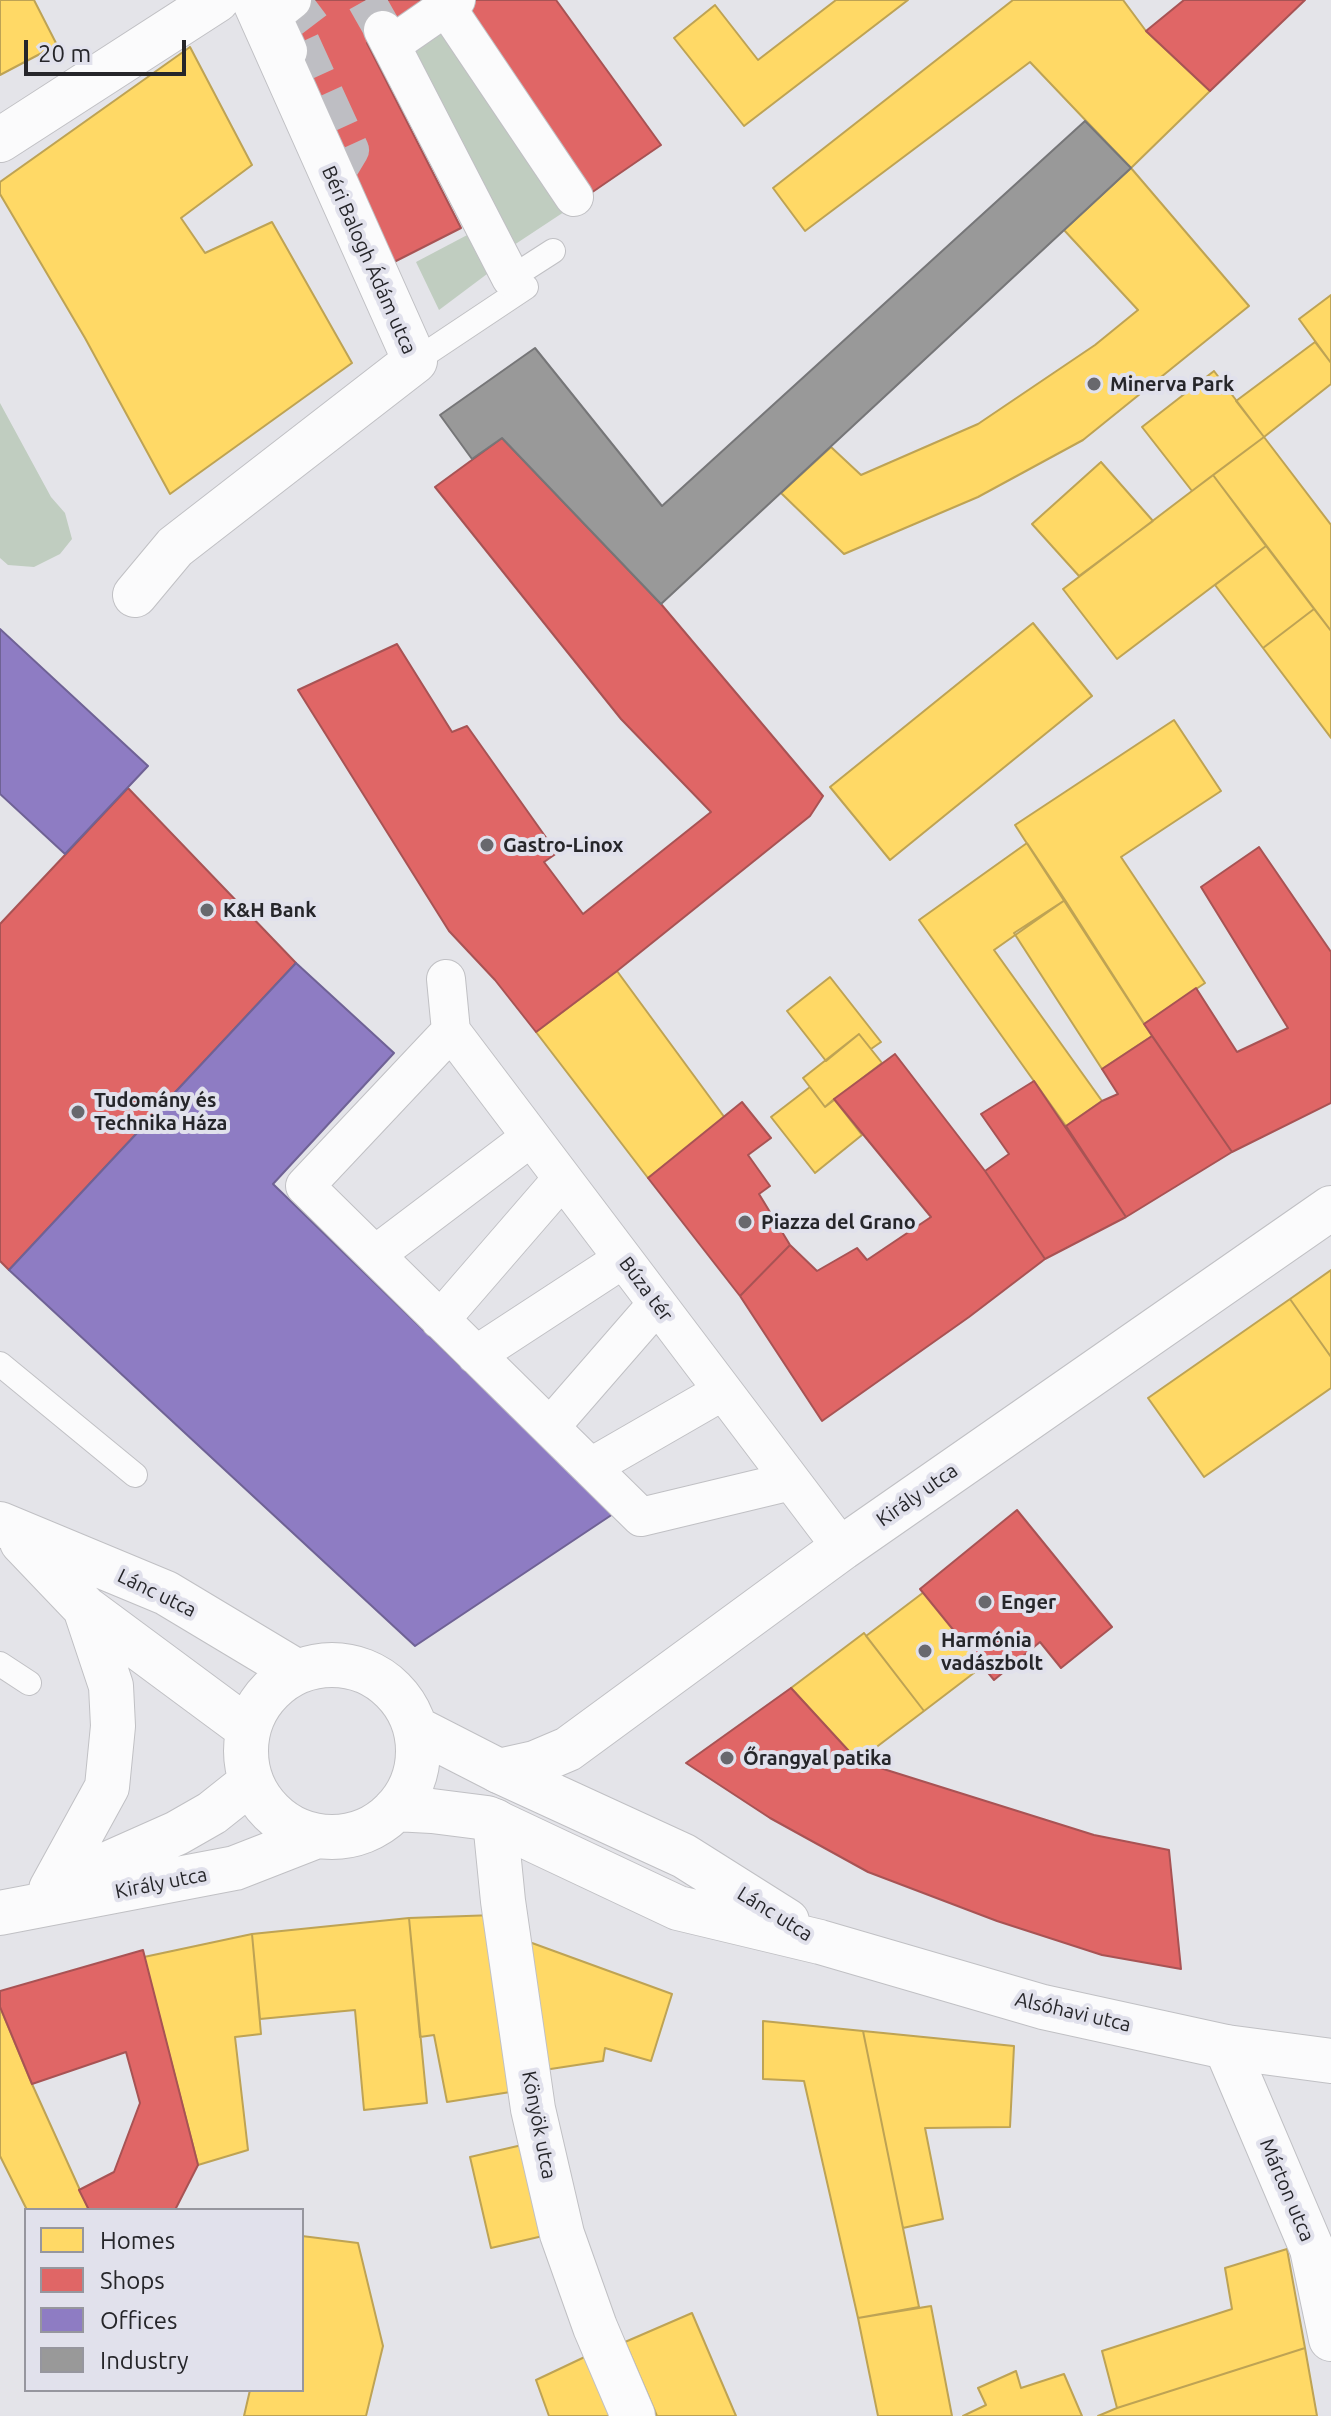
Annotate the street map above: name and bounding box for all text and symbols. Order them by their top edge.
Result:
scale bar [28,24,190,74]
text: 20 m [38,40,91,67]
street label: Béri Balogh Ádám utca [317,162,421,358]
place label: Minerva Park [1110,372,1234,396]
marker: Minerva Park [1085,375,1103,393]
place label: Gastro-Linox [503,833,623,857]
marker: Gastro-Linox [478,836,496,854]
place label: K&H Bank [223,898,316,922]
marker: K&H Bank [198,901,216,919]
place label: Tudomány és Technika Háza [94,1088,227,1135]
marker: Tudomány és Technika Háza [69,1103,87,1121]
place label: Piazza del Grano [761,1210,916,1234]
marker: Piazza del Grano [736,1213,754,1231]
street label: Búza tér [614,1252,678,1326]
street label: Király utca [872,1458,962,1532]
street label: Lánc utca [114,1564,200,1622]
place label: Enger [1001,1590,1056,1614]
marker: Enger [976,1593,994,1611]
place label: Harmónia vadászbolt [941,1628,1043,1675]
marker: Harmónia vadászbolt [916,1642,934,1660]
place label: Őrangyal patika [743,1746,892,1770]
marker: Őrangyal patika [718,1749,736,1767]
street label: Király utca [113,1862,209,1904]
street label: Lánc utca [733,1881,817,1947]
street label: Alsóhavi utca [1013,1987,1133,2037]
street label: Könyök utca [517,2069,561,2181]
street label: Márton utca [1255,2135,1319,2245]
legend [24,2208,304,2392]
text: Homes [100,2227,175,2254]
text: Shops [100,2267,165,2294]
text: Offices [100,2307,178,2334]
text: Industry [100,2347,189,2374]

